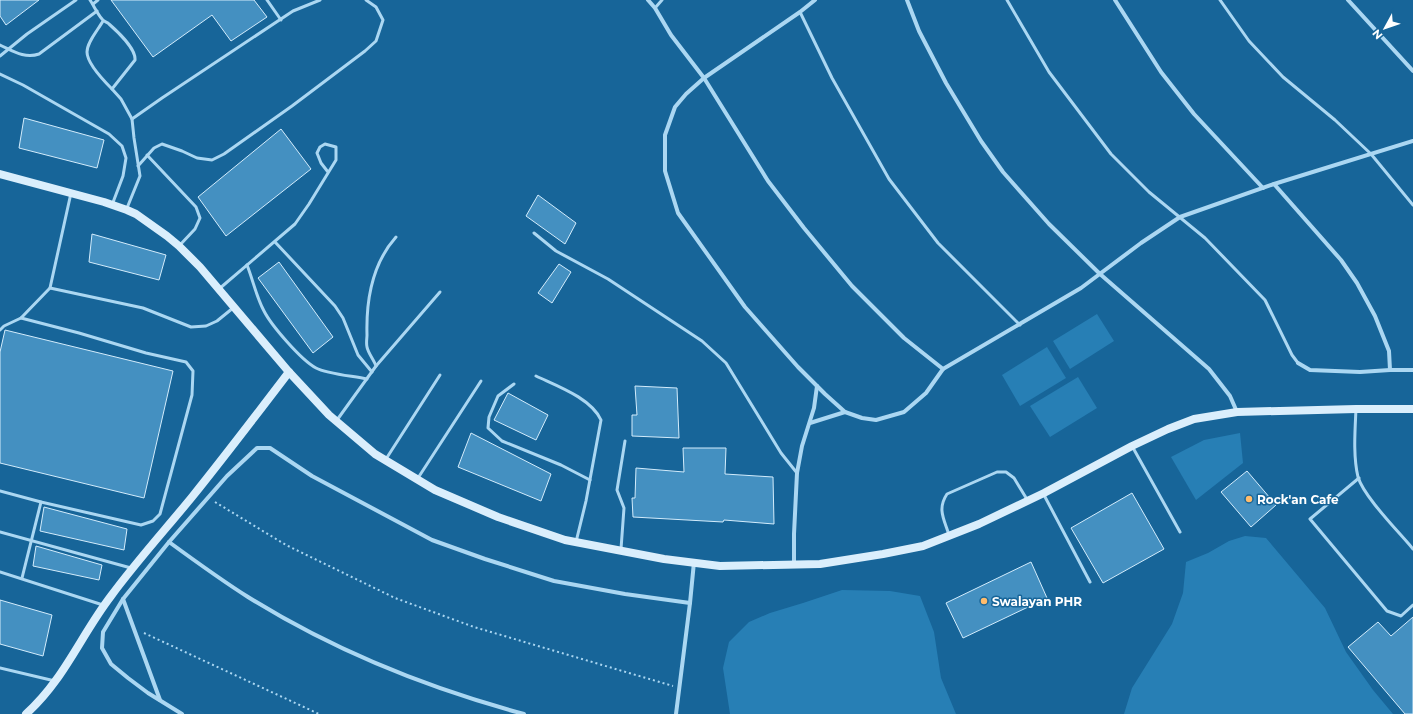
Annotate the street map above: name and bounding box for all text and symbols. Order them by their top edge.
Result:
north arrow [1365,8,1405,48]
text: N [1369,27,1386,42]
place label: Rock'an Cafe [1257,492,1339,507]
marker: Rock'an Cafe [1244,494,1254,504]
place label: Swalayan PHR [992,594,1082,609]
marker: Swalayan PHR [979,596,989,606]

